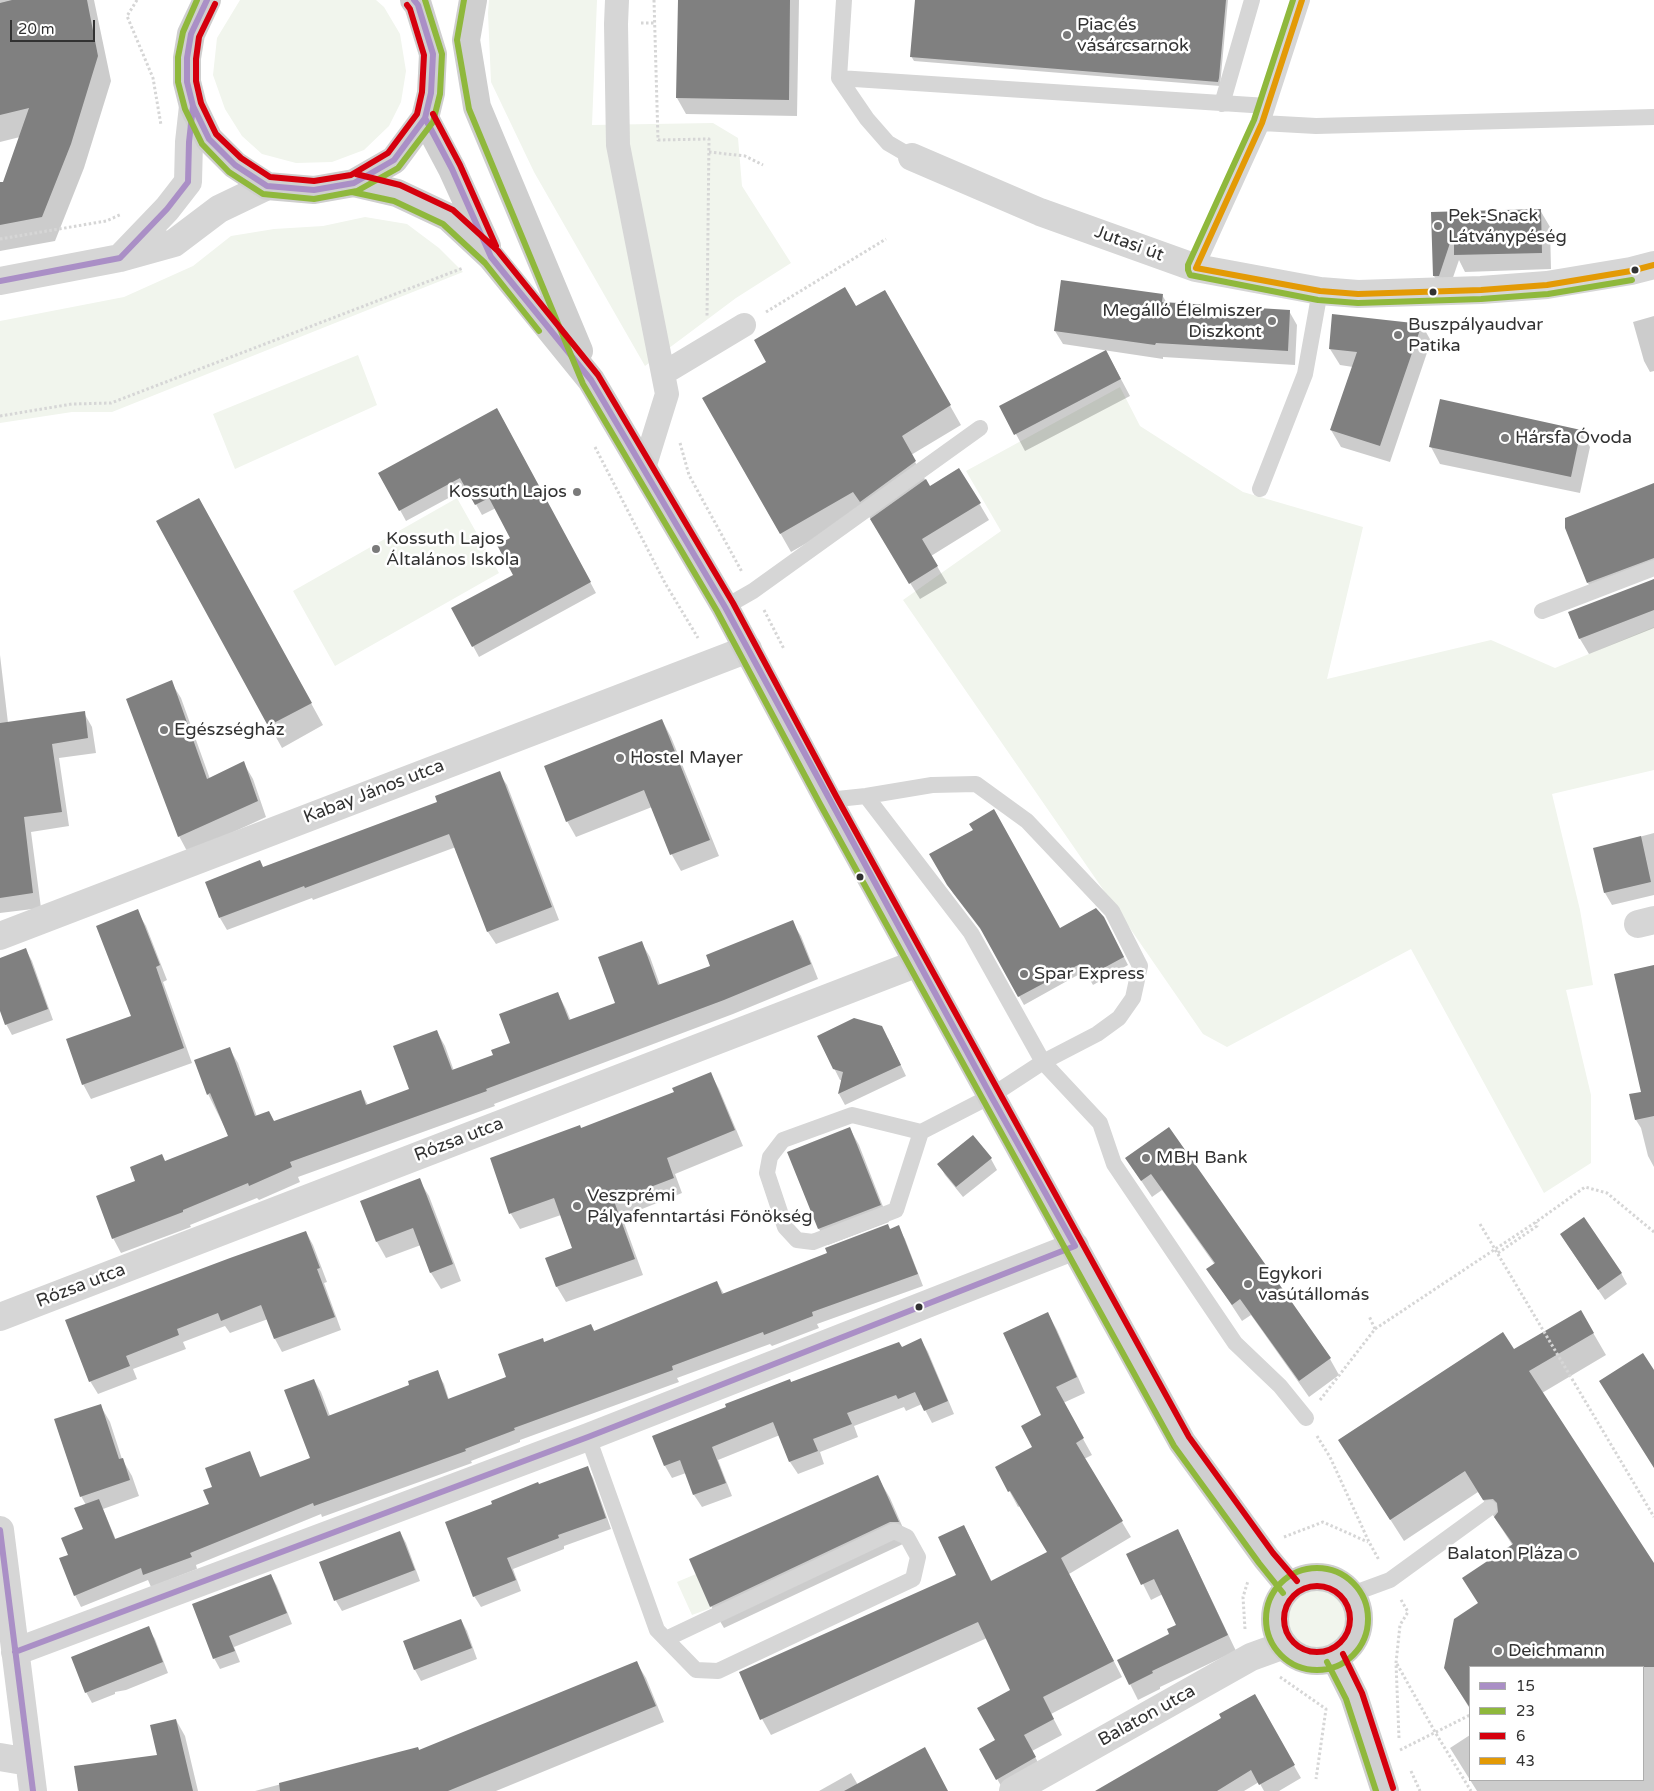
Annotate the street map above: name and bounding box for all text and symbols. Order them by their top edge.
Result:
scale bar [12,10,98,42]
place label: Piac és vásárcsarnok [1077,14,1189,56]
text: 20 m [18,20,55,38]
marker: Piac és vásárcsarnok [1061,29,1073,41]
place label: Pek-Snack Látványpéség [1448,205,1567,248]
marker: Pek-Snack Látványpéség [1432,220,1444,232]
street label: Jutasi út [1091,222,1167,266]
unlabelled marker [1630,265,1640,275]
unlabelled marker [1428,287,1438,297]
place label: Megálló Élelmiszer Diszkont [1102,300,1262,342]
place label: Buszpályaudvar Patika [1408,314,1543,356]
marker: Megálló Élelmiszer Diszkont [1266,315,1278,327]
marker: Buszpályaudvar Patika [1392,329,1404,341]
place label: Hársfa Óvoda [1515,427,1632,449]
marker: Hársfa Óvoda [1499,432,1511,444]
place label: Kossuth Lajos [449,481,567,503]
marker: Kossuth Lajos [571,486,583,498]
place label: Kossuth Lajos Általános Iskola [386,528,519,570]
marker: Kossuth Lajos Általános Iskola [370,543,382,555]
place label: Egészségház [174,719,285,741]
marker: Egészségház [158,724,170,736]
place label: Hostel Mayer [630,747,743,769]
marker: Hostel Mayer [614,752,626,764]
street label: Kabay János utca [301,755,447,829]
unlabelled marker [855,872,865,882]
place label: Spar Express [1034,963,1145,985]
marker: Spar Express [1018,968,1030,980]
street label: Rózsa utca [411,1113,507,1167]
place label: MBH Bank [1156,1147,1247,1169]
marker: MBH Bank [1140,1152,1152,1164]
place label: Veszprémi Pályafenntartási Főnökség [587,1185,813,1228]
marker: Veszprémi Pályafenntartási Főnökség [571,1200,583,1212]
street label: Rózsa utca [33,1259,129,1313]
place label: Egykori vasútállomás [1258,1263,1369,1306]
marker: Egykori vasútállomás [1242,1278,1254,1290]
unlabelled marker [914,1302,924,1312]
place label: Balaton Pláza [1447,1543,1563,1565]
marker: Balaton Pláza [1567,1548,1579,1560]
place label: Deichmann [1508,1640,1605,1662]
marker: Deichmann [1492,1645,1504,1657]
legend [1469,1666,1644,1781]
text: 15 [1516,1677,1535,1695]
street label: Balaton utca [1095,1680,1199,1752]
text: 23 [1516,1702,1535,1720]
text: 6 [1516,1727,1525,1745]
text: 43 [1516,1752,1535,1770]

